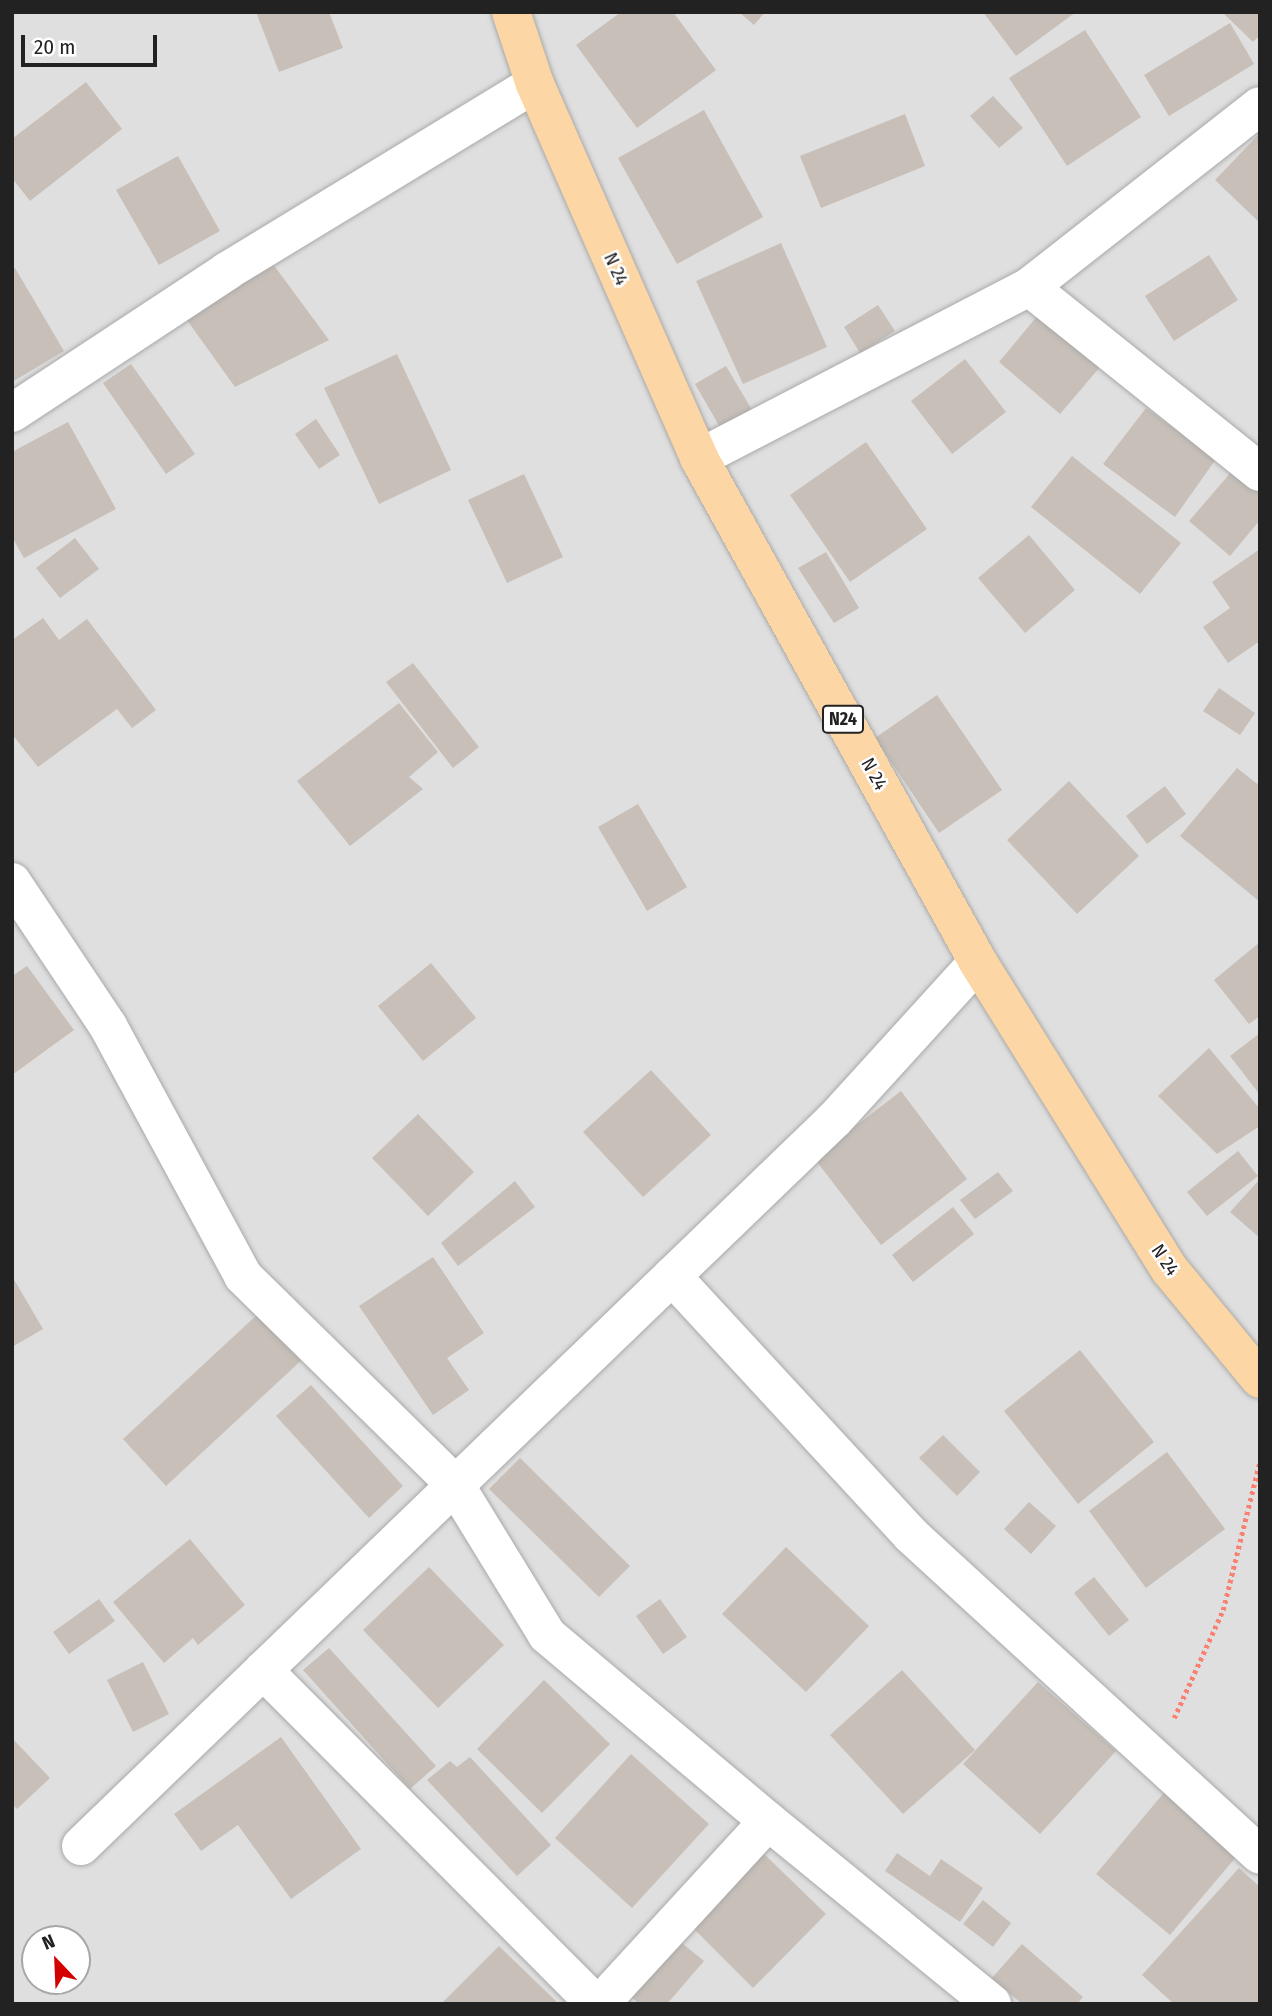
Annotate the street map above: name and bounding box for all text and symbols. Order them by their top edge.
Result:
scale bar [24,21,161,65]
text: 20 m [34,34,75,60]
street label: N 24 [599,249,633,289]
road number: N24 [820,704,866,734]
street label: N 24 [856,754,892,794]
street label: N 24 [1146,1240,1184,1280]
north arrow [21,1925,91,1995]
text: N [39,1929,58,1955]

